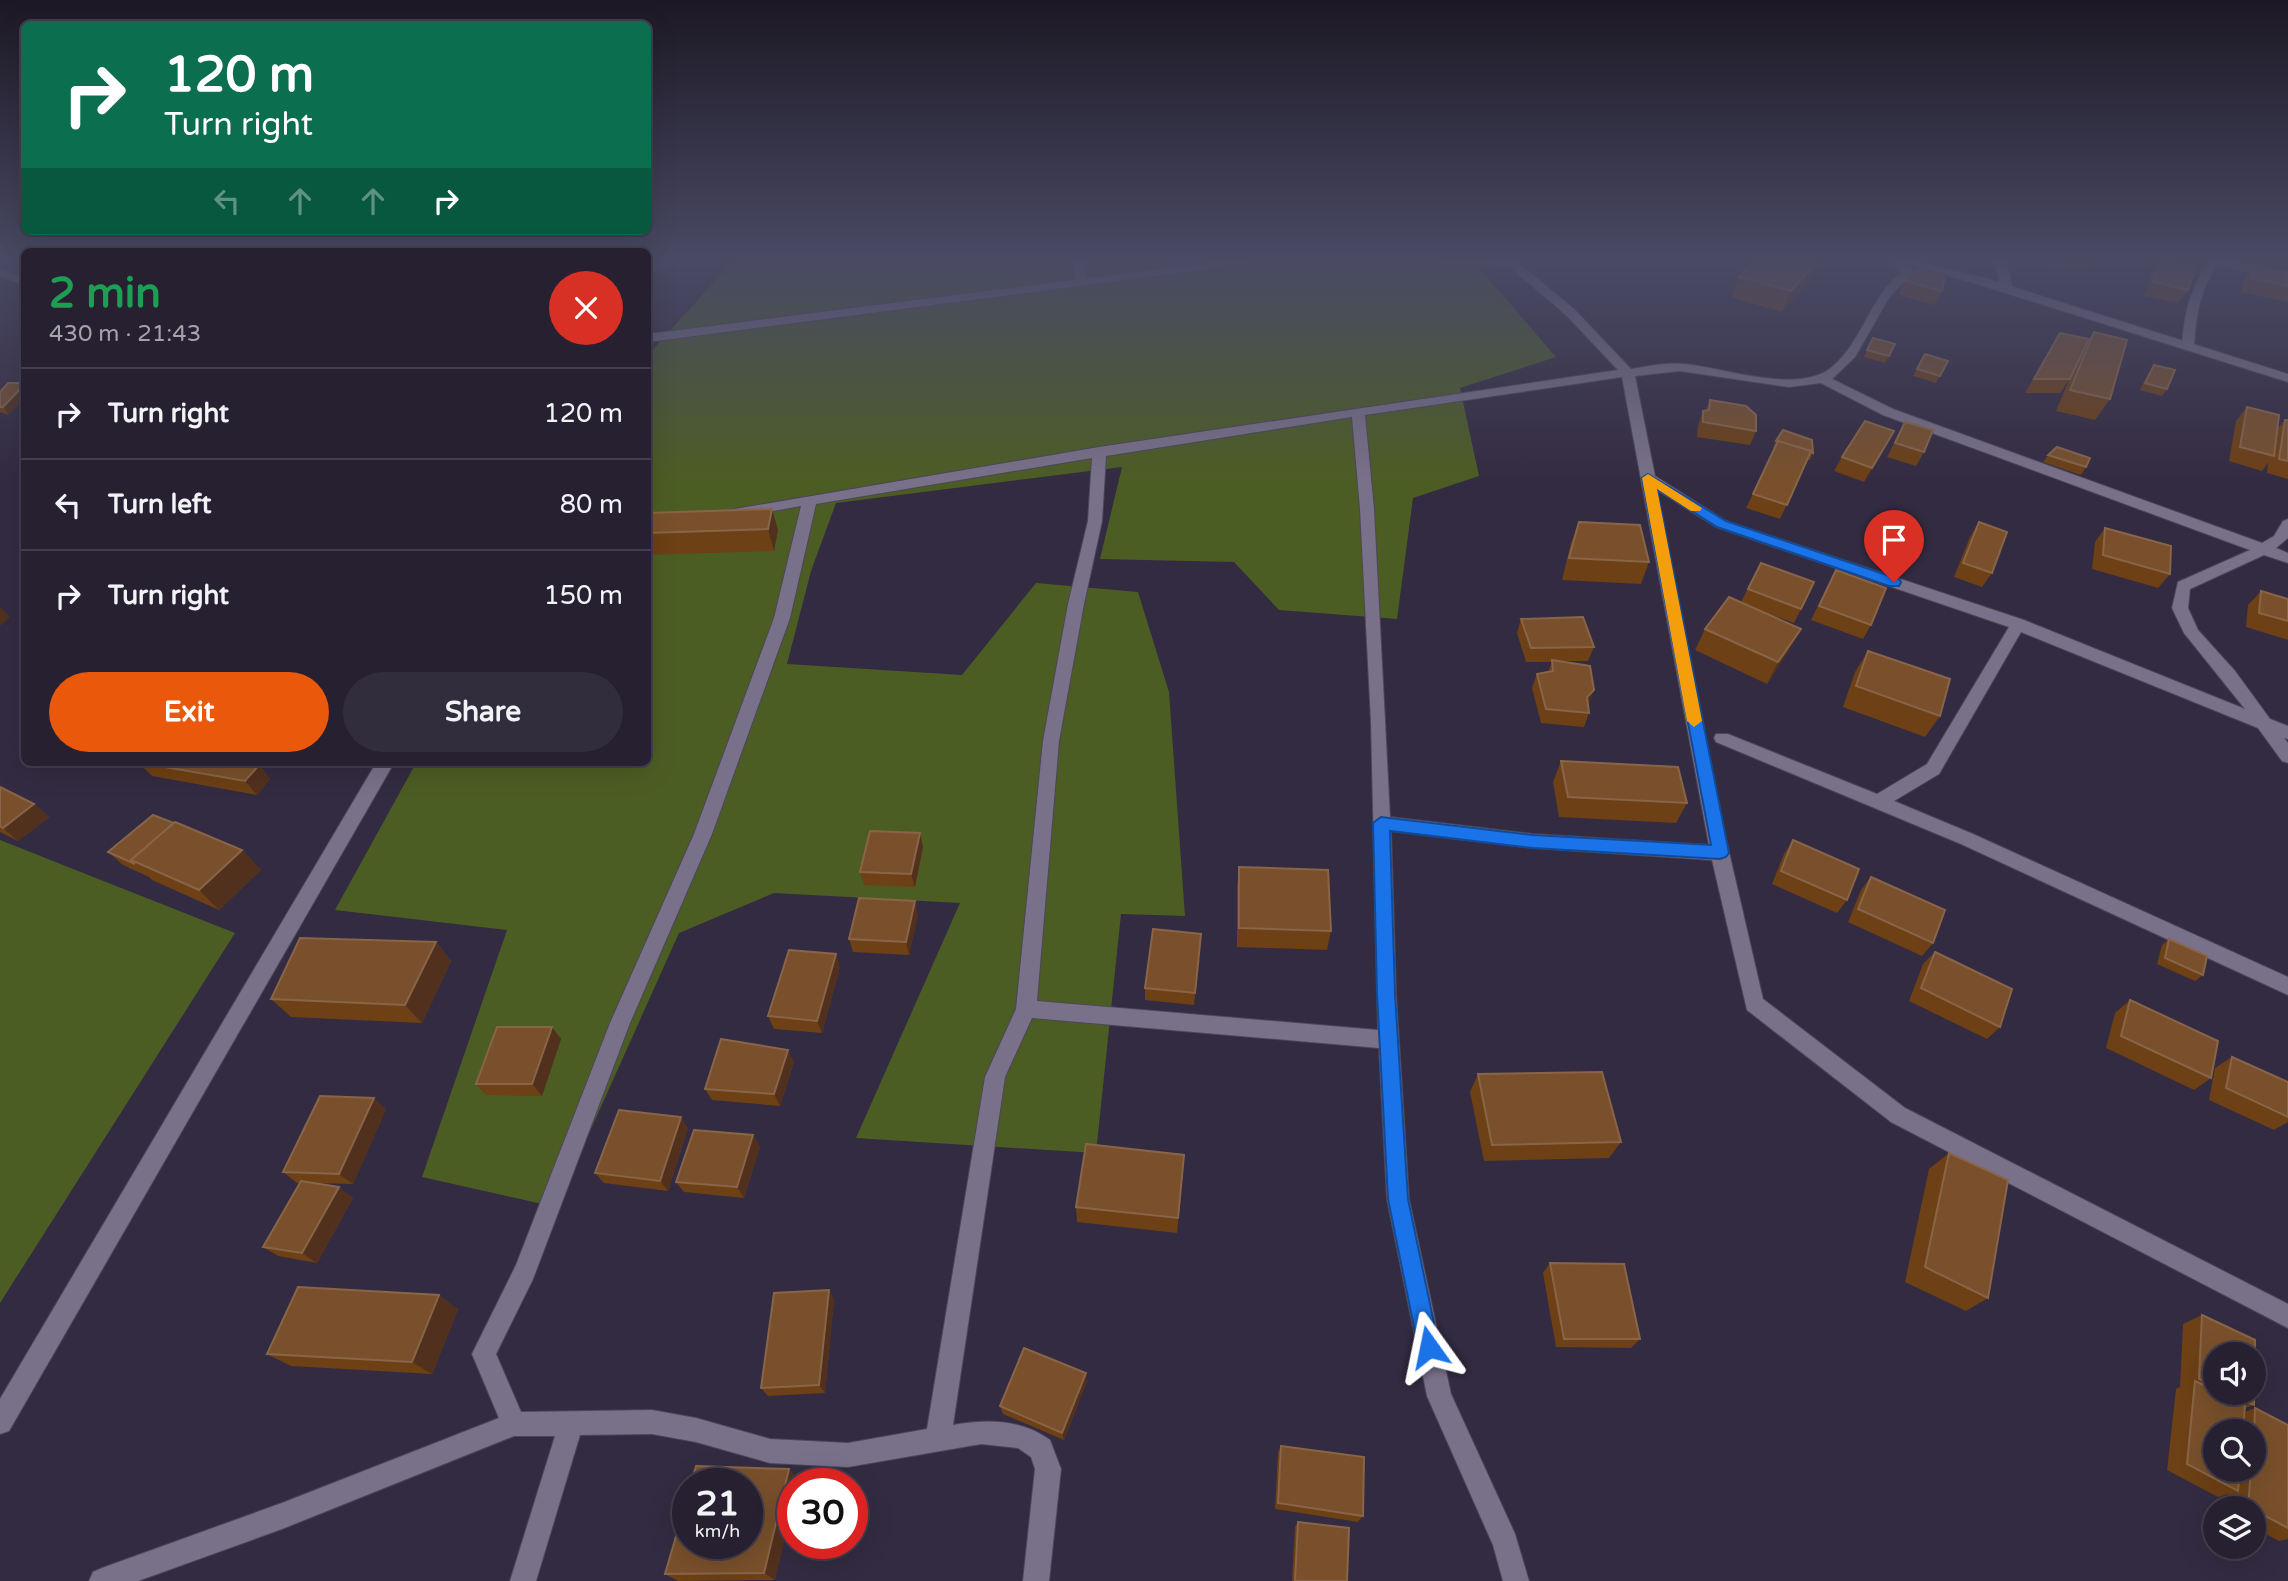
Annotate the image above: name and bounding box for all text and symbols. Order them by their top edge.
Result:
text: 120 m [164,46,314,105]
icon: right [49,49,140,140]
text: Turn right [164,106,313,144]
icon: left [208,182,246,220]
icon: ahead [281,182,319,220]
icon: ahead [354,182,392,220]
icon: right [427,182,465,220]
text: 2 min [49,268,161,319]
button: close [549,271,623,345]
text: 430 m · 21:43 [49,320,201,348]
icon: right [49,395,87,433]
text: Turn right [108,398,229,429]
text: 120 m [543,398,623,429]
icon: left [49,486,87,524]
text: Turn left [108,489,211,520]
text: 80 m [560,489,623,520]
pin [1864,510,1924,582]
icon: arrive [1875,521,1913,559]
icon: right [49,577,87,615]
text: Turn right [108,580,229,611]
text: 150 m [543,580,623,611]
button: Exit [49,672,329,752]
button: Share [343,672,623,752]
position arrow [1392,1310,1466,1384]
map controls [2203,1342,2266,1559]
button: sound [2203,1342,2266,1405]
button: search [2203,1419,2266,1482]
speed limit sign: 30 [777,1468,868,1559]
text: 21 [696,1483,739,1525]
button: layers [2203,1496,2266,1559]
text: km/h [695,1520,740,1542]

